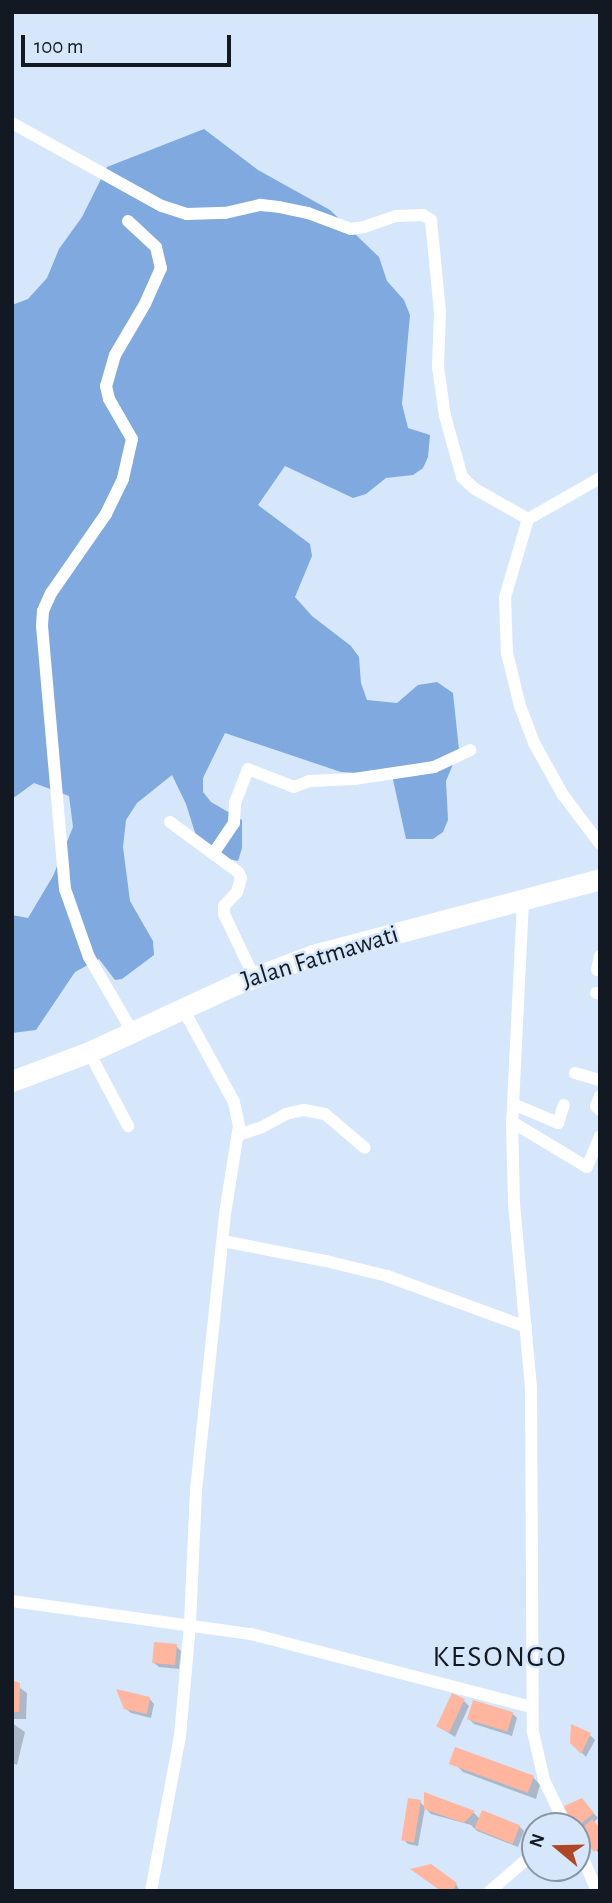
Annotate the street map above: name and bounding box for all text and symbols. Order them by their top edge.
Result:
scale bar [24,21,234,65]
text: 100 m [34,36,84,57]
street label: Jalan Fatmawati [238,919,402,997]
district label: KESONGO [433,1639,567,1675]
north arrow [521,1812,591,1882]
text: N [526,1831,549,1850]

